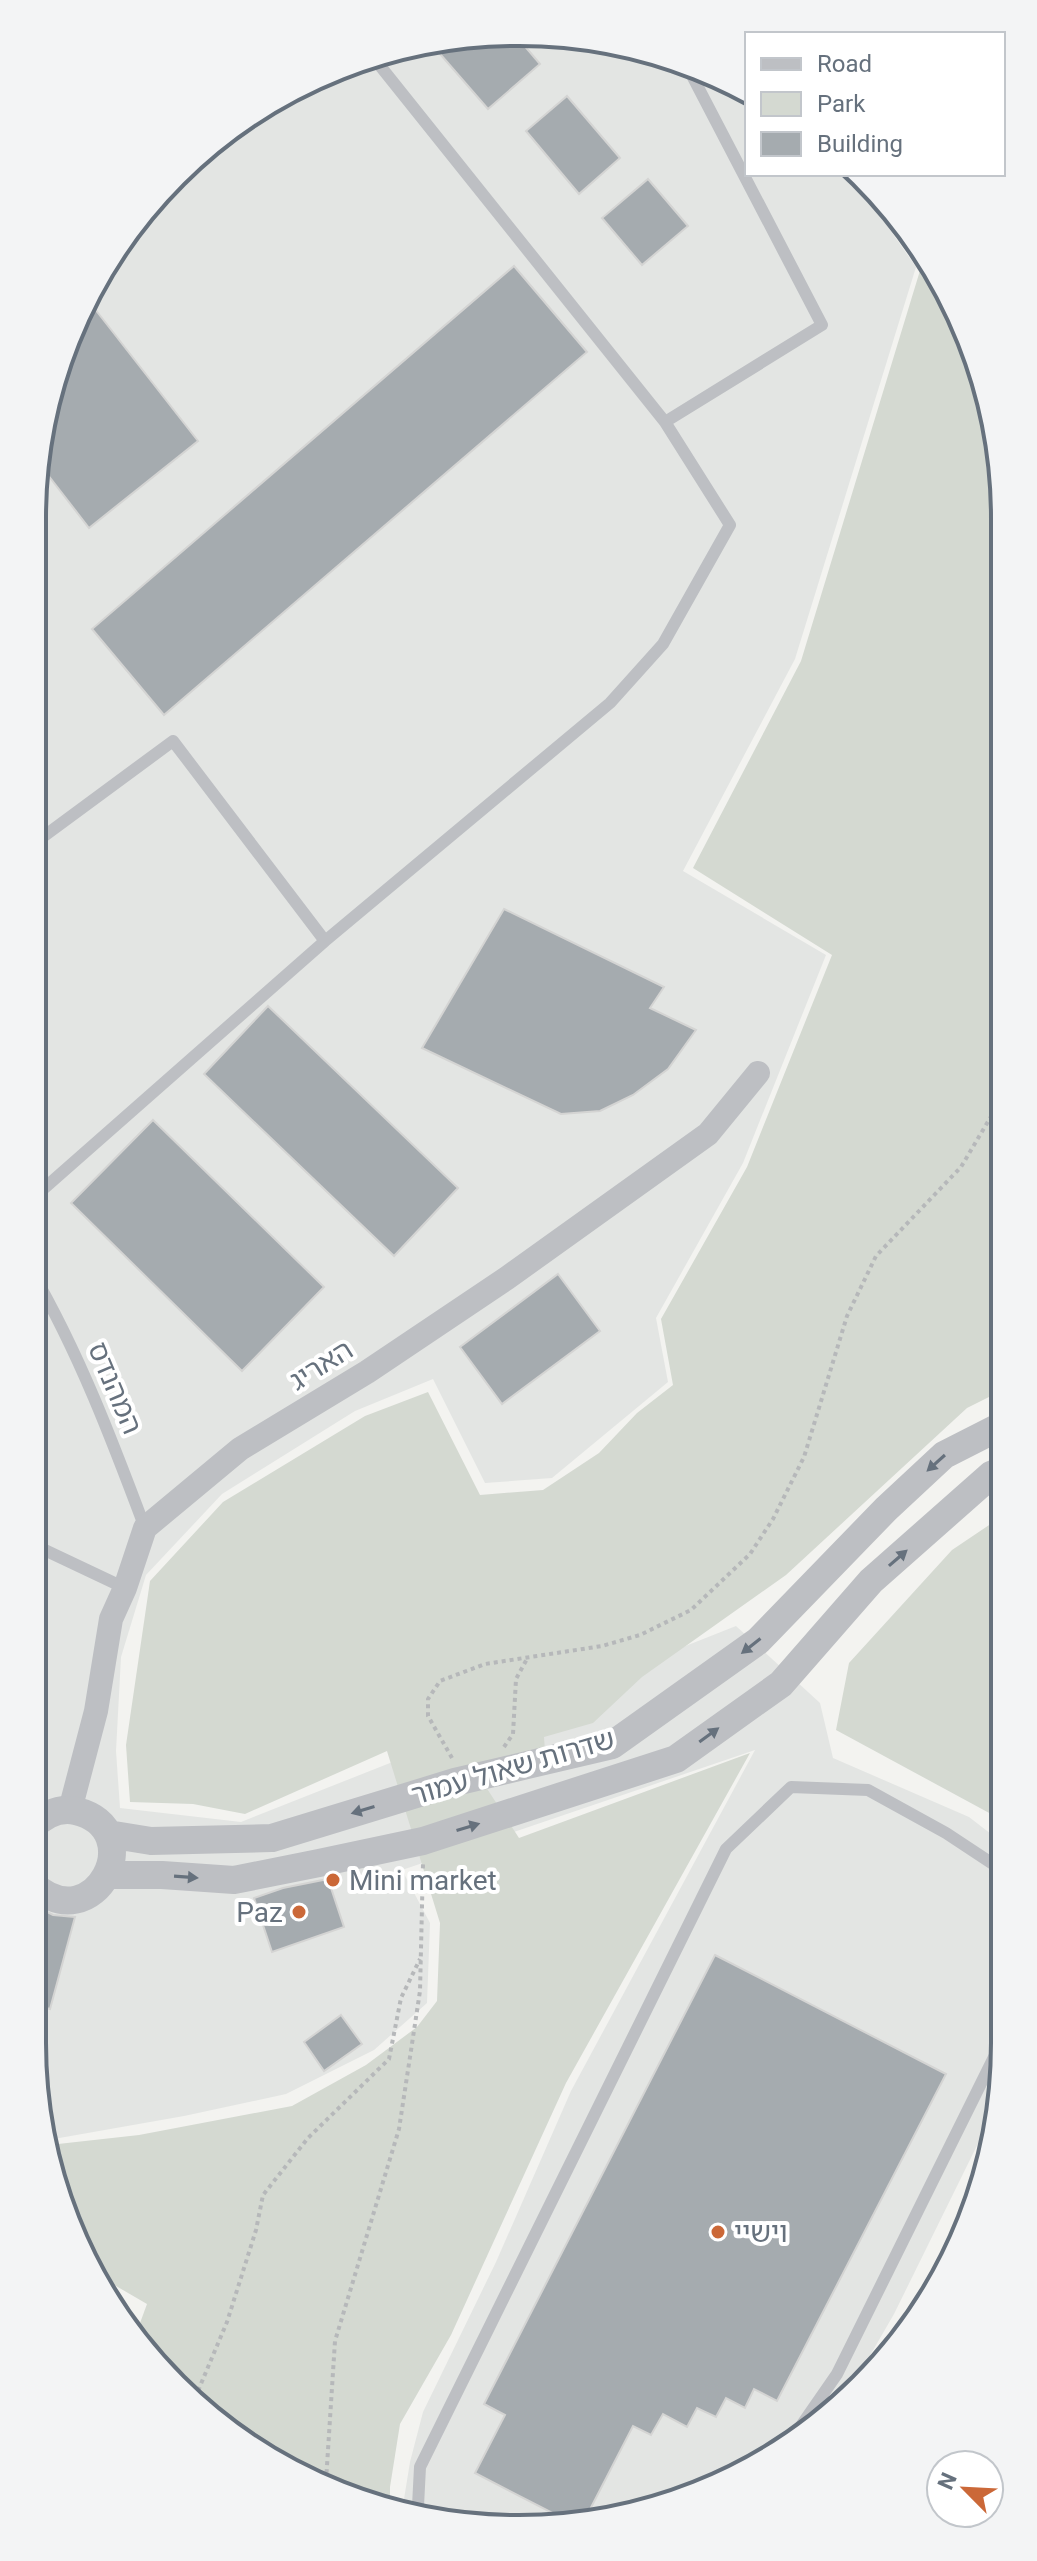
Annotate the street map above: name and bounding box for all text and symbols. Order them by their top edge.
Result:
legend [745,32,1005,176]
text: Road [817,50,872,78]
text: Park [817,90,866,118]
text: Building [817,130,903,158]
street label: האריג [283,1333,359,1397]
street label: המהנדס [81,1337,149,1439]
one-way arrow [926,1454,946,1471]
one-way arrow [888,1549,907,1567]
one-way arrow [741,1637,761,1653]
street label: שדרות שאול עמור [408,1722,618,1812]
one-way arrow [699,1728,720,1743]
one-way arrow [351,1804,375,1817]
one-way arrow [456,1820,480,1833]
place label: Mini market [349,1864,497,1897]
one-way arrow [174,1870,199,1883]
marker: Mini market [324,1871,342,1889]
place label: Paz [236,1896,283,1929]
marker: Paz [290,1903,308,1921]
place label: וישיי [734,2216,788,2249]
marker: וישיי [709,2223,727,2241]
north arrow [925,2449,1005,2529]
text: N [933,2469,962,2493]

